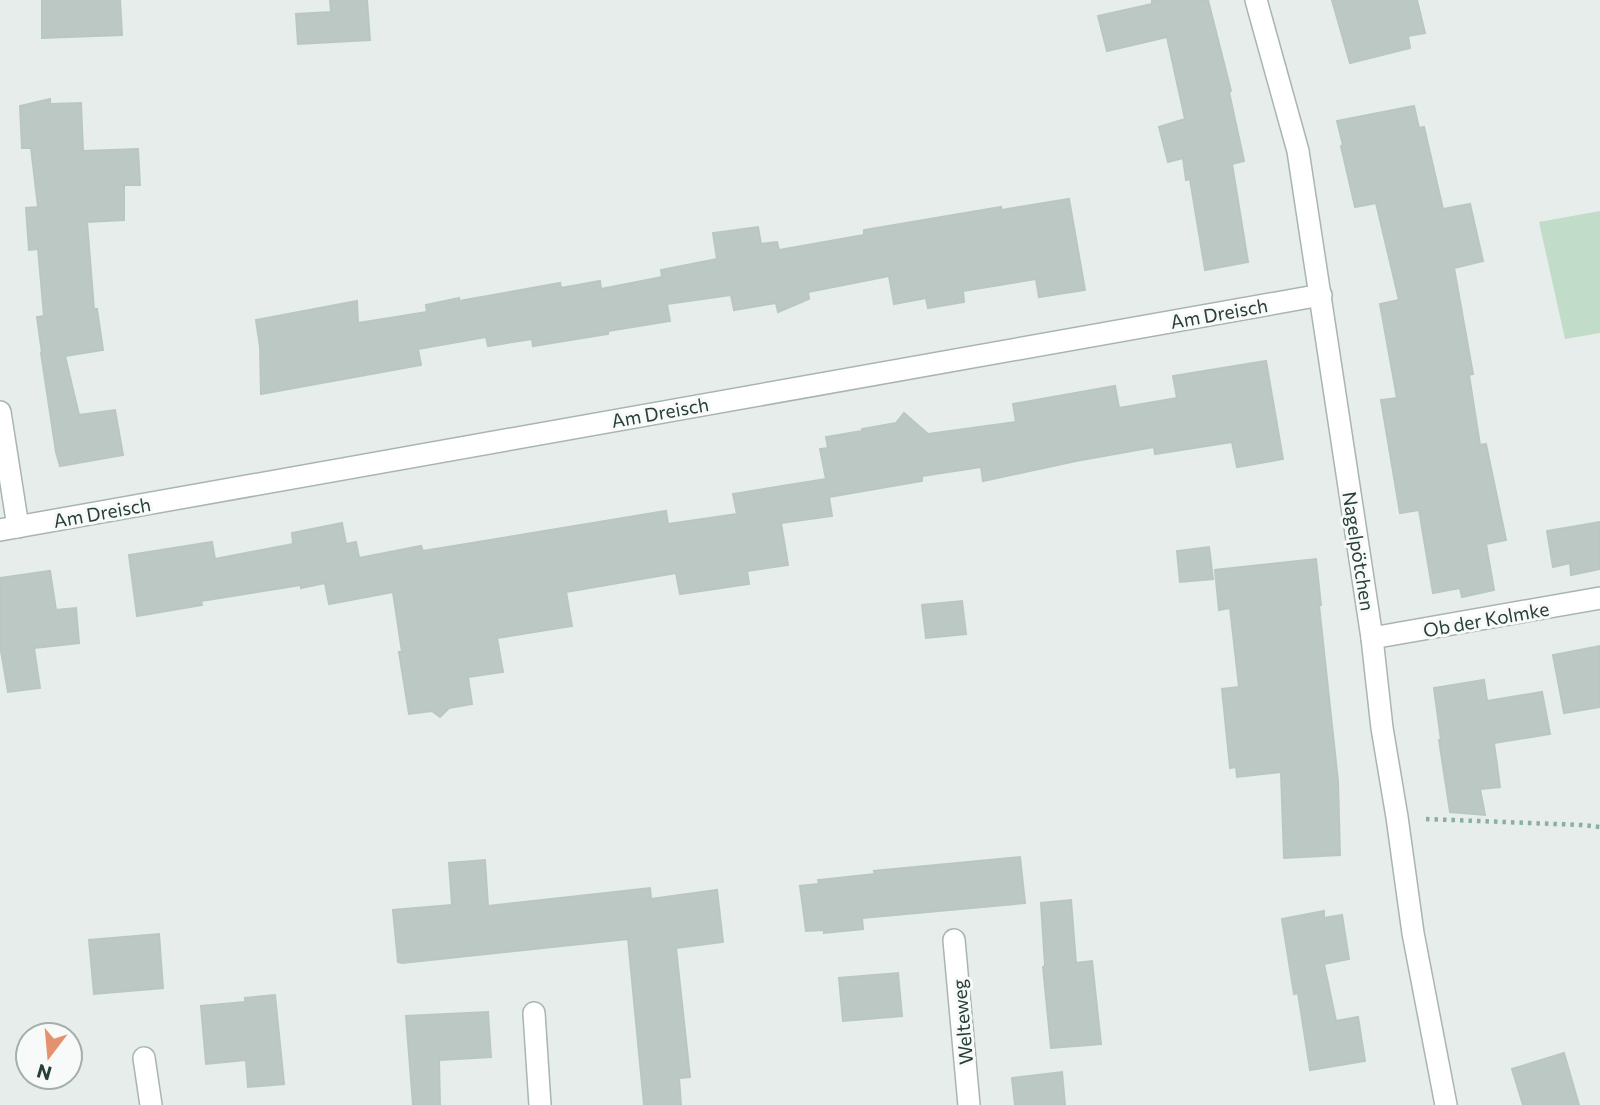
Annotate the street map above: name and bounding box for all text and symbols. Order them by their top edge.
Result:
street label: Am Dreisch [1169,293,1269,333]
street label: Am Dreisch [610,392,710,432]
street label: Nagelpötchen [1338,490,1380,612]
street label: Am Dreisch [52,492,152,532]
street label: Ob der Kolmke [1421,597,1551,641]
street label: Welteweg [947,978,977,1066]
north arrow [14,1021,84,1091]
text: N [34,1060,54,1086]

